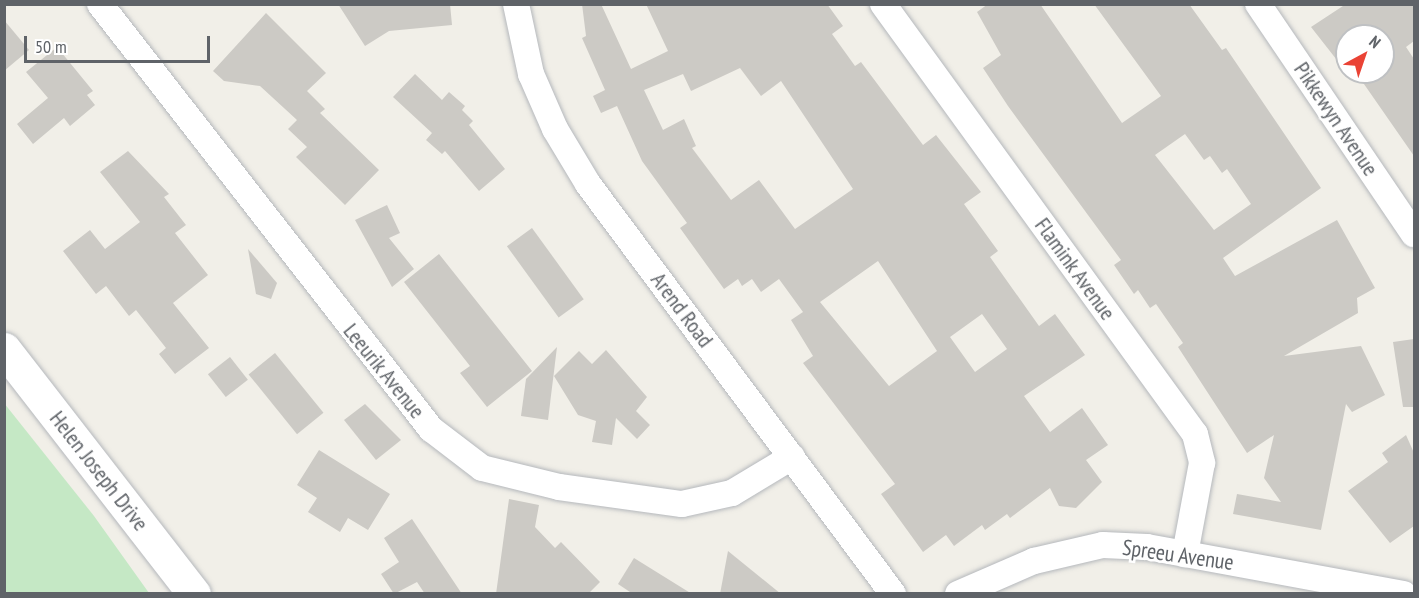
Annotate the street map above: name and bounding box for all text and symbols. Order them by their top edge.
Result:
scale bar [27,24,213,62]
north arrow [1335,24,1395,84]
text: N [1366,31,1385,52]
text: 50 m [35,35,67,58]
street label: Pikkewyn Avenue [1288,57,1384,181]
street label: Flamink Avenue [1029,212,1121,326]
street label: Arend Road [645,267,719,353]
street label: Leeurik Avenue [337,318,431,424]
street label: Helen Joseph Drive [44,406,154,536]
street label: Spreeu Avenue [1120,534,1236,576]

